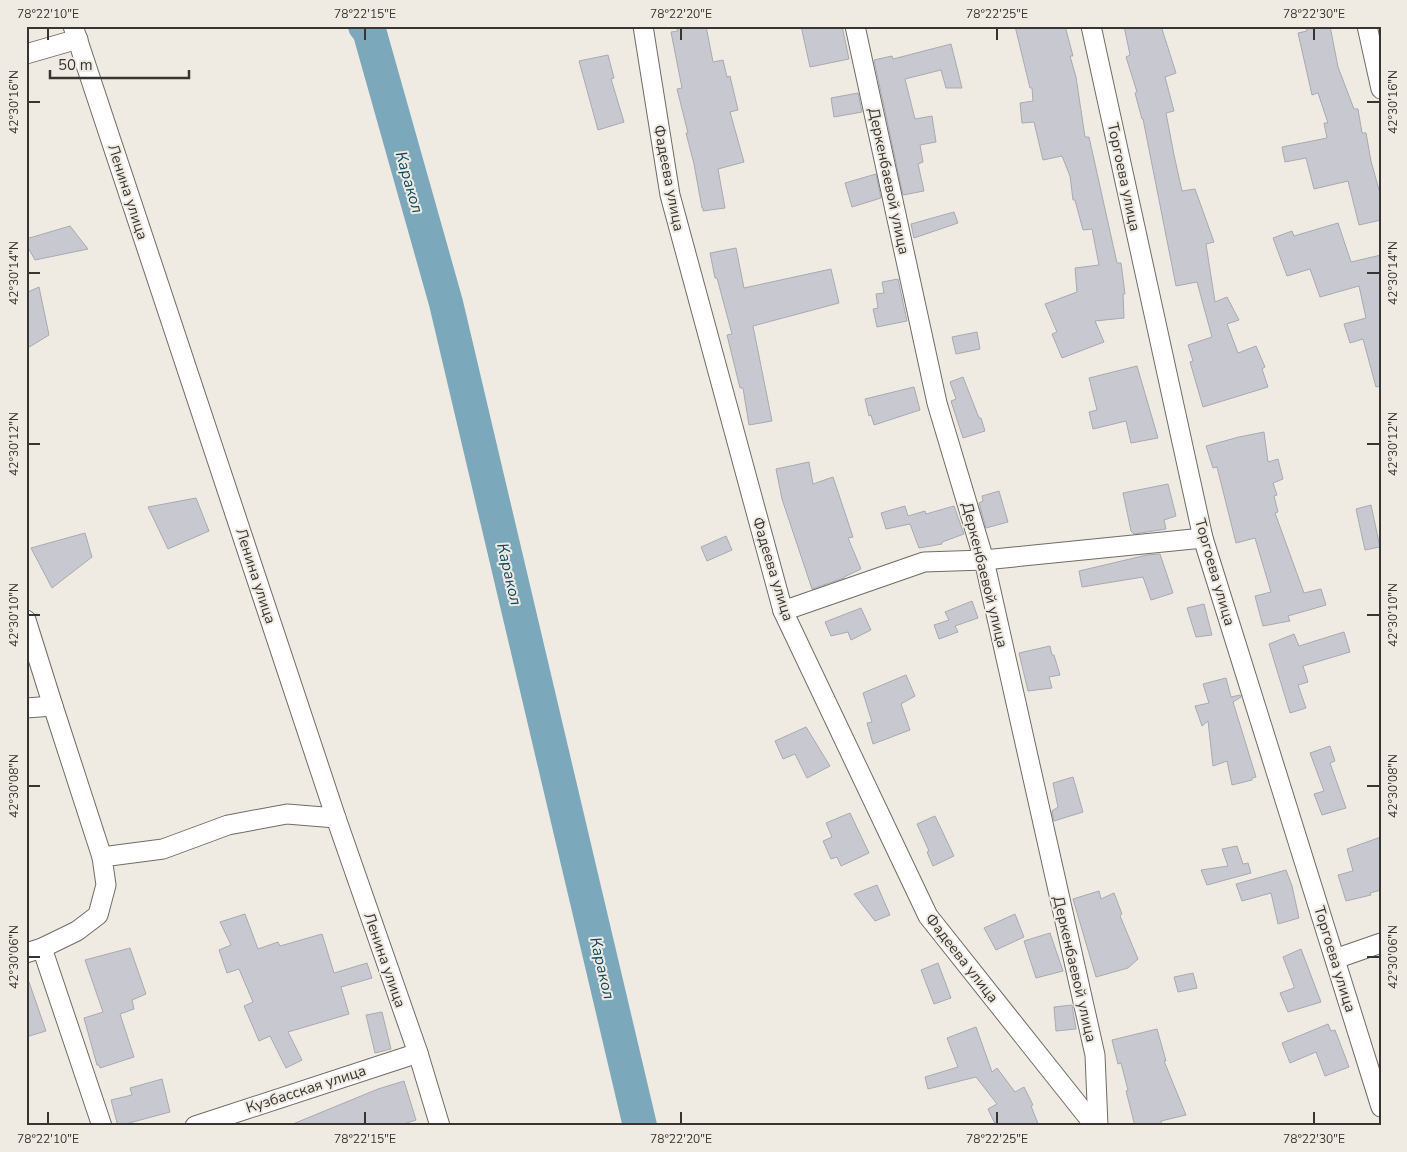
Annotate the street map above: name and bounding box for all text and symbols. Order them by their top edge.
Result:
text: 78°22'10"E [17,6,79,22]
text: 78°22'15"E [334,6,396,22]
text: 78°22'20"E [650,6,712,22]
text: 78°22'25"E [966,6,1028,22]
text: 78°22'30"E [1283,6,1345,22]
scale bar [50,48,189,80]
text: 50 m [58,55,93,75]
text: 42°30'16"N [6,70,22,134]
text: 42°30'16"N [1385,70,1401,134]
street label: Деркенбаевой улица [864,106,914,256]
street label: Торгоева улица [1103,121,1145,233]
street label: Фадеева улица [649,123,689,233]
street label: Ленина улица [103,142,153,242]
water label: Каракол [390,149,428,216]
text: 42°30'14"N [6,241,22,305]
text: 42°30'14"N [1385,241,1401,305]
text: 42°30'12"N [6,412,22,476]
text: 42°30'12"N [1385,412,1401,476]
street label: Деркенбаевой улица [957,500,1013,650]
street label: Фадеева улица [748,514,798,624]
street label: Торгоева улица [1190,516,1240,628]
street label: Ленина улица [231,526,281,626]
water label: Каракол [491,541,527,608]
text: 42°30'10"N [6,583,22,647]
text: 42°30'10"N [1385,583,1401,647]
text: 42°30'08"N [6,754,22,818]
text: 42°30'08"N [1385,754,1401,818]
street label: Деркенбаевой улица [1048,894,1102,1044]
street label: Торгоева улица [1309,903,1361,1015]
street label: Фадеева улица [921,909,1003,1007]
street label: Ленина улица [359,910,411,1010]
text: 42°30'06"N [6,925,22,989]
text: 42°30'06"N [1385,925,1401,989]
water label: Каракол [584,935,620,1002]
street label: Кузбасская улица [243,1060,369,1118]
text: 78°22'10"E [17,1131,79,1147]
text: 78°22'15"E [334,1131,396,1147]
text: 78°22'20"E [650,1131,712,1147]
text: 78°22'25"E [966,1131,1028,1147]
text: 78°22'30"E [1283,1131,1345,1147]

